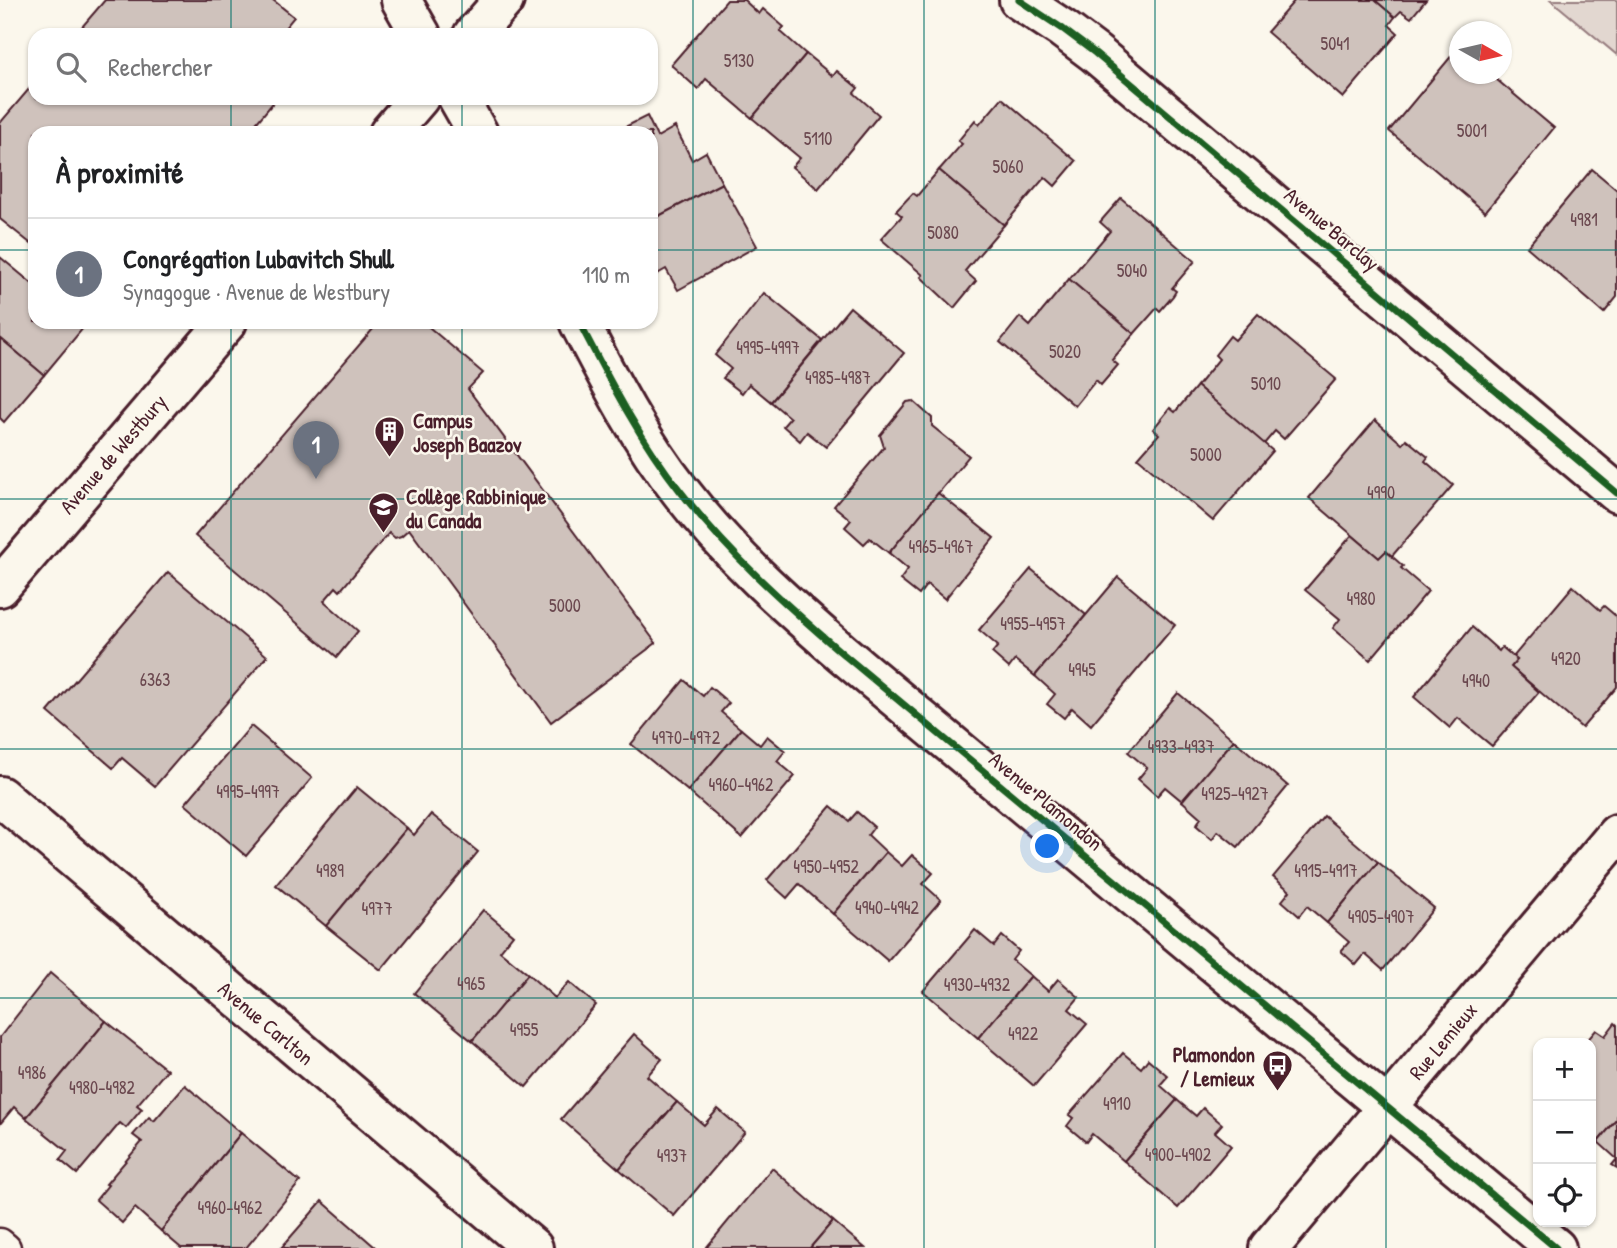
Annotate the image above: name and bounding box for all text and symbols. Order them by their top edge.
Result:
north arrow [1449,21,1512,84]
search box [28,28,658,105]
house number: 5041 [1321,31,1349,56]
icon: search [52,48,90,86]
house number: 5130 [724,48,754,73]
text: Rechercher [108,49,213,84]
house number: 5001 [1457,118,1487,143]
house number: 5110 [804,126,832,151]
text: À proximité [56,152,184,192]
house number: 5060 [993,154,1023,179]
street label: Avenue Barclay [1278,181,1386,277]
house number: 4981 [1570,207,1598,232]
house number: 5080 [927,220,959,245]
text: Congrégation Lubavitch Shull [123,241,394,276]
house number: 5040 [1117,258,1147,283]
text: 1 [75,259,83,290]
text: 110 m [582,259,630,290]
text: Synagogue · Avenue de Westbury [123,276,390,307]
house number: 4995-4997 [736,335,800,360]
house number: 5020 [1049,339,1081,364]
house number: 4985-4987 [805,365,871,390]
house number: 5010 [1251,371,1281,396]
street label: Avenue de Westbury [53,388,173,520]
place label: Campus Joseph Baazov [413,406,522,460]
building icon: Campus Joseph Baazov [373,415,407,459]
pin: 1 [293,421,339,479]
house number: 5000 [1190,442,1222,467]
house number: 4990 [1367,480,1395,505]
place label: Collège Rabbinique du Canada [406,482,547,535]
school or university icon: Collège Rabbinique du Canada [366,491,400,535]
house number: 4965-4967 [909,534,974,559]
house number: 4980 [1346,586,1376,611]
house number: 5000 [549,593,581,618]
house number: 4955-4957 [1000,611,1066,636]
house number: 4920 [1551,646,1581,671]
house number: 4945 [1068,657,1096,682]
house number: 6363 [140,667,170,692]
house number: 4940 [1462,668,1490,693]
house number: 4970-4972 [652,725,721,750]
house number: 4933-4937 [1147,734,1215,759]
street label: Avenue Plamondon [983,745,1109,857]
house number: 4960-4962 [709,772,774,797]
house number: 4995-4997 [216,779,280,804]
house number: 4925-4927 [1201,781,1269,806]
your location [1030,829,1064,863]
house number: 4950-4952 [793,854,859,879]
house number: 4989 [316,858,344,883]
house number: 4915-4917 [1294,858,1358,883]
house number: 4940-4942 [855,895,920,920]
house number: 4977 [361,896,393,921]
house number: 4905-4907 [1348,904,1414,929]
house number: 4965 [457,971,485,996]
house number: 4930-4932 [944,972,1011,997]
street label: Avenue Carlton [212,974,320,1072]
street label: Rue Lemieux [1402,996,1484,1086]
house number: 4955 [510,1017,539,1042]
house number: 4922 [1008,1021,1039,1046]
map controls [1533,1038,1596,1227]
button: + [1533,1038,1596,1101]
place label: Plamondon / Lemieux [1173,1040,1255,1093]
bus stop icon: Plamondon / Lemieux [1261,1049,1295,1093]
house number: 4986 [18,1060,46,1085]
house number: 4980-4982 [69,1075,136,1100]
house number: 4910 [1103,1091,1131,1116]
button: − [1533,1101,1596,1164]
house number: 4900-4902 [1145,1142,1212,1167]
house number: 4937 [657,1143,687,1168]
button: locate [1533,1164,1596,1227]
house number: 4960-4962 [198,1195,263,1220]

